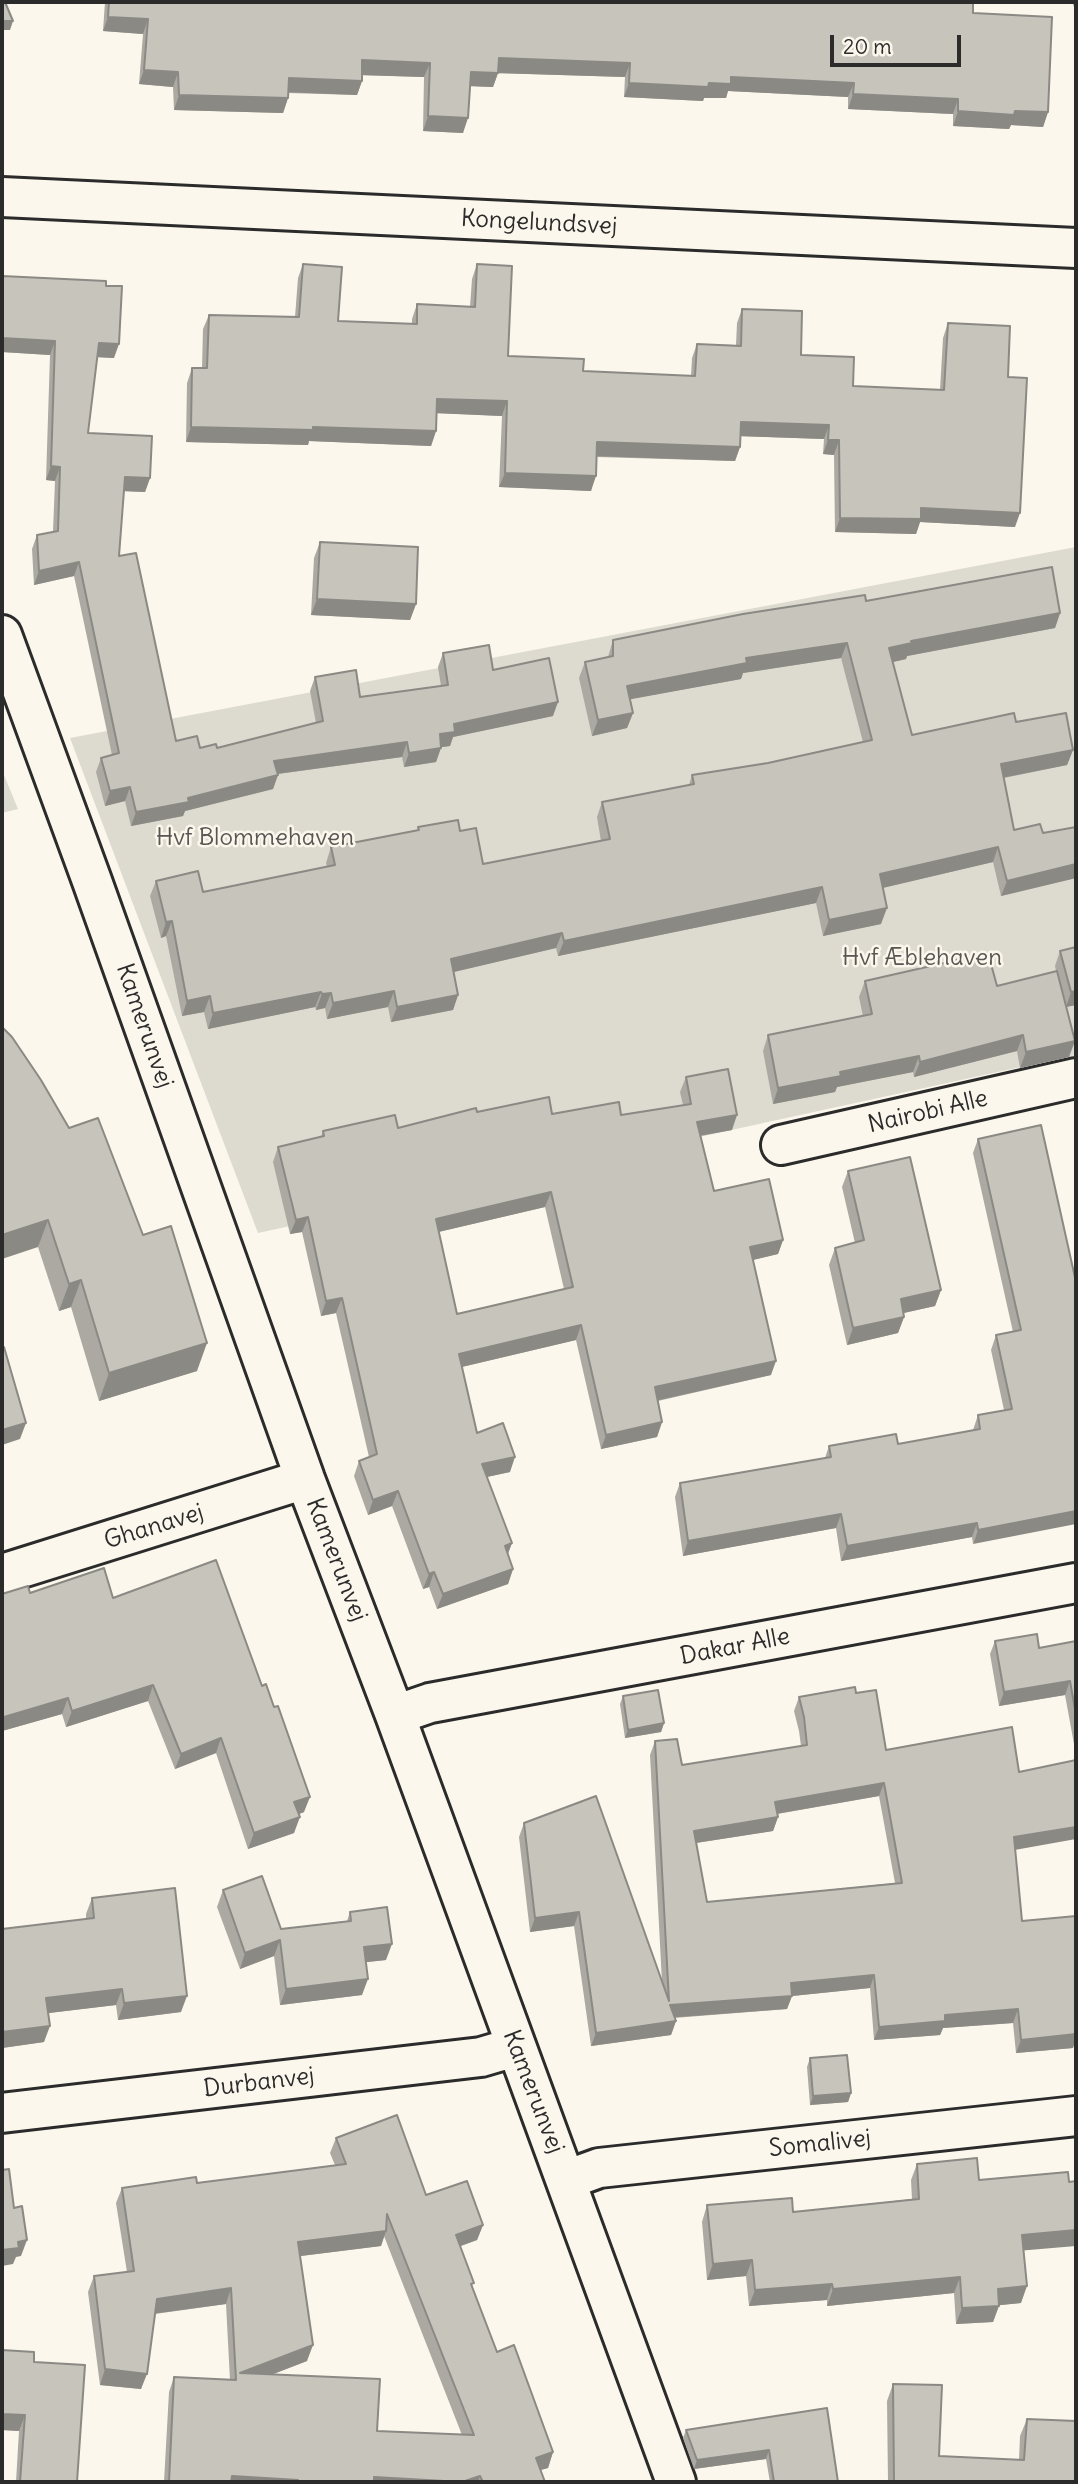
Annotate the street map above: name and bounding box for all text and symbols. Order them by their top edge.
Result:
scale bar [833,21,964,65]
text: 20 m [843,33,892,60]
street label: Kongelundsvej [460,205,618,241]
park label: Hvf Blommehaven [156,824,354,852]
park label: Hvf Æblehaven [842,944,1002,972]
street label: Kamerunvej [109,960,179,1092]
street label: Nairobi Alle [865,1084,991,1140]
street label: Kamerunvej [299,1494,373,1626]
street label: Ghanavej [101,1498,207,1556]
street label: Dakar Alle [678,1622,792,1672]
street label: Kamerunvej [496,2026,570,2158]
street label: Durbanvej [202,2062,316,2104]
street label: Somalivej [768,2124,872,2164]

